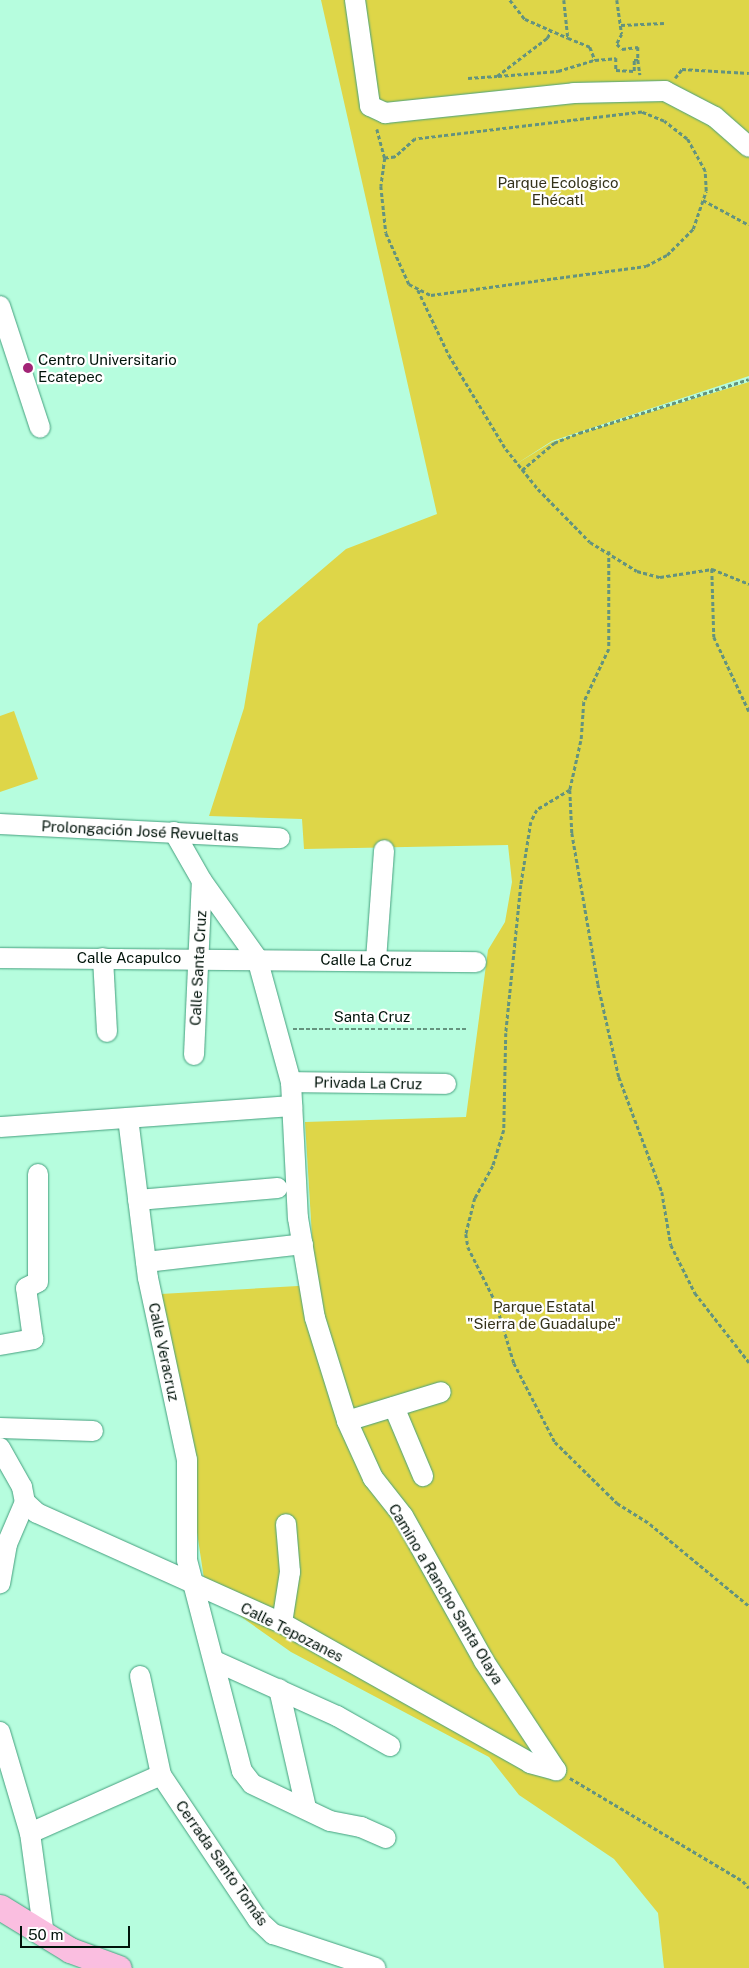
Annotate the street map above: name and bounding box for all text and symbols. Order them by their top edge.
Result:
park label: Parque Ecologico Ehécatl [497,173,619,208]
place label: Centro Universitario Ecatepec [38,350,177,385]
marker: Centro Universitario Ecatepec [22,362,34,374]
street label: Prolongación José Revueltas [41,817,239,845]
street label: Calle Santa Cruz [186,910,210,1026]
street label: Calle Acapulco [77,949,181,967]
street label: Calle La Cruz [320,950,412,970]
street label: Santa Cruz [334,1008,410,1026]
street label: Privada La Cruz [314,1073,422,1093]
park label: Parque Estatal "Sierra de Guadalupe" [467,1297,621,1332]
street label: Calle Veracruz [145,1301,183,1403]
street label: Camino a Rancho Santa Olaya [385,1500,507,1688]
street label: Calle Tepozanes [238,1598,346,1666]
street label: Cerrada Santo Tomás [172,1797,272,1929]
scale bar [22,1916,132,1948]
text: 50 m [28,1926,63,1943]

